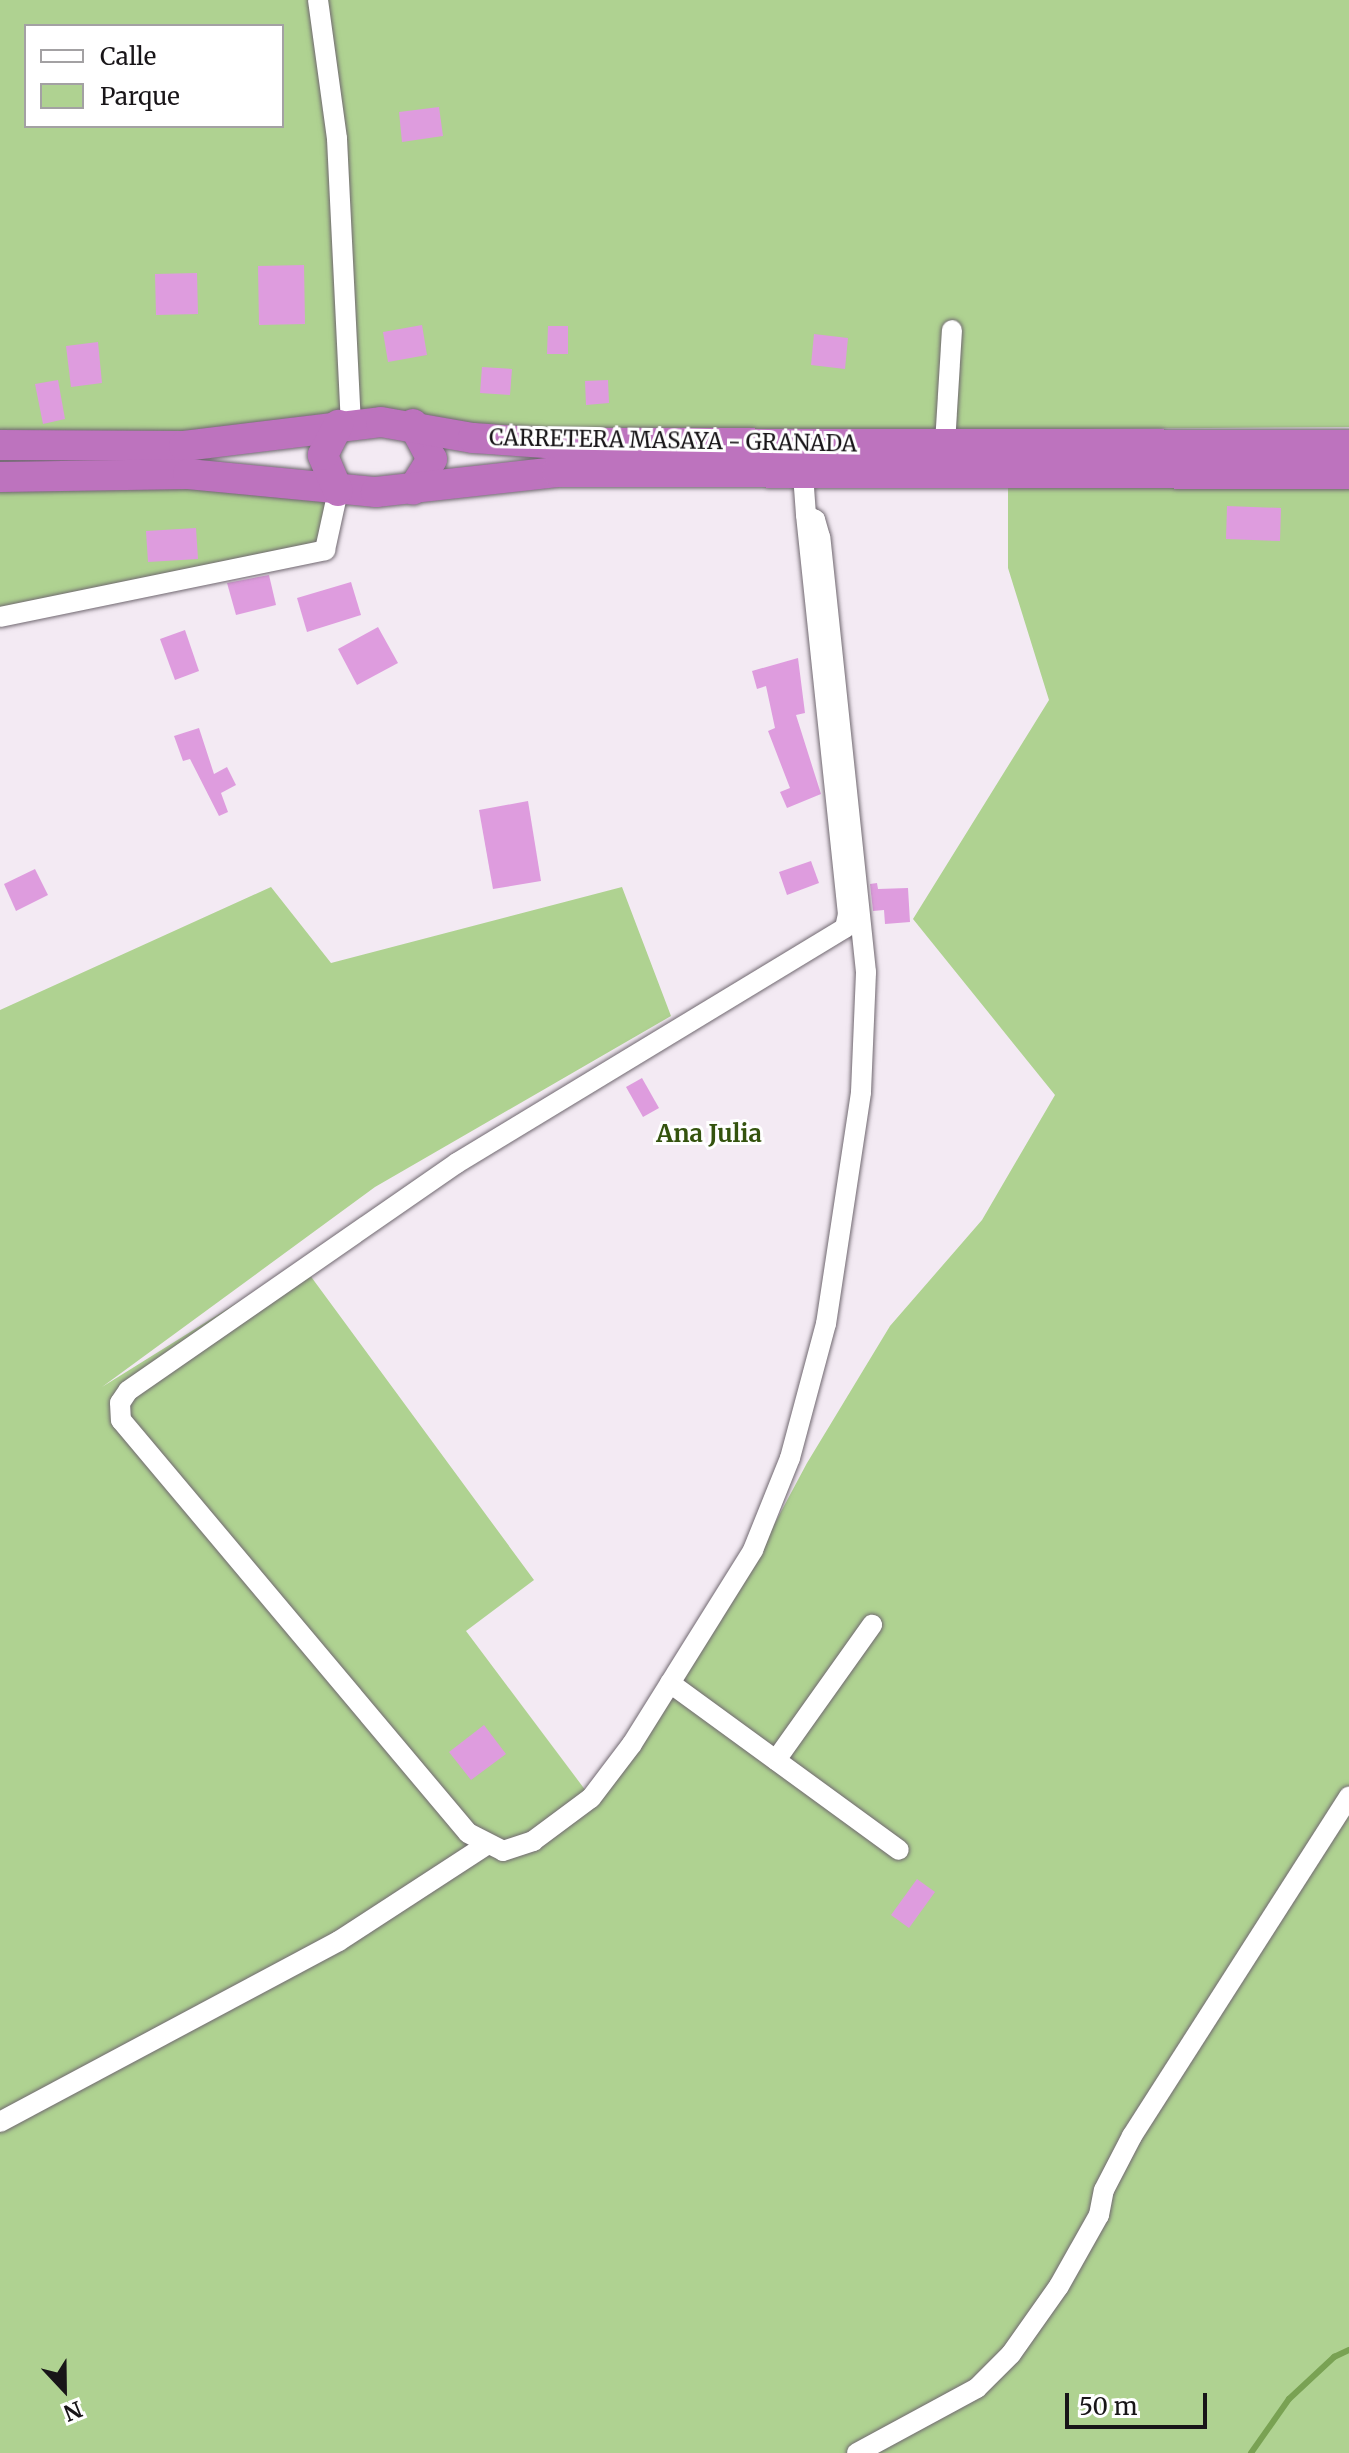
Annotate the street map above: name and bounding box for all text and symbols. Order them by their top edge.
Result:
legend [24,24,284,128]
text: Calle [100,41,156,72]
text: Parque [100,81,180,112]
street label: CARRETERA MASAYA - GRANADA [489,425,857,457]
district label: Ana Julia [656,1120,762,1148]
north arrow [24,2349,104,2429]
scale bar [1069,2377,1211,2427]
text: 50 m [1079,2391,1138,2422]
text: N [60,2395,86,2427]

